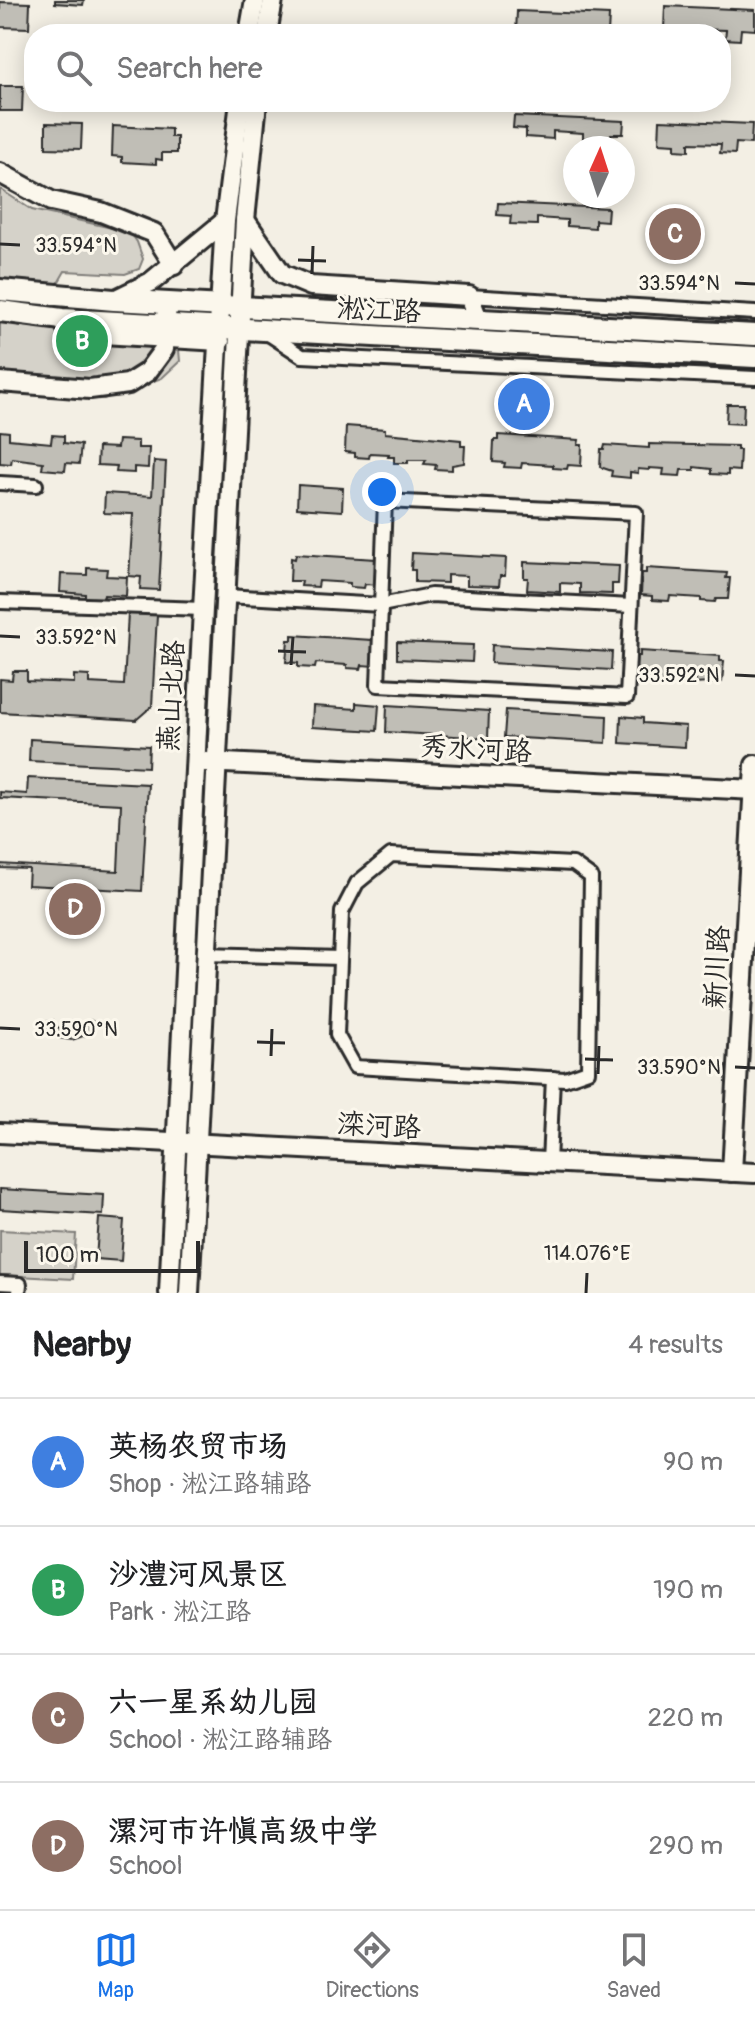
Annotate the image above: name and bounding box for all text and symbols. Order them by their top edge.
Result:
search box [24,24,731,112]
icon: search [52,46,96,90]
text: Search here [116,50,263,87]
north arrow [563,136,635,208]
pin: C [649,204,701,264]
text: 33.594°N [35,233,117,258]
text: 33.594°N [638,271,720,296]
street label: 淞江路 [336,291,422,330]
pin: B [56,311,108,371]
pin: A [498,374,550,434]
your location [362,472,402,512]
text: 33.592°N [35,625,117,650]
street label: 燕山北路 [151,639,192,753]
text: 33.592°N [638,663,720,688]
street label: 秀水河路 [419,729,533,770]
pin: D [49,879,101,939]
street label: 新川路 [698,924,737,1010]
text: 33.590°N [34,1017,118,1042]
text: 33.590°N [637,1055,721,1080]
street label: 滦河路 [336,1107,422,1146]
scale bar [24,1237,200,1273]
text: 100 m [36,1241,99,1269]
text: 114.076°E [544,1241,630,1266]
text: Nearby [32,1324,131,1367]
text: 4 results [628,1329,723,1361]
text: 英杨农贸市场 [108,1428,288,1465]
text: A [50,1446,66,1478]
text: 90 m [663,1446,723,1478]
text: Shop · 淞江路辅路 [108,1468,312,1500]
text: 沙澧河风景区 [108,1556,288,1593]
text: B [51,1574,65,1606]
text: 190 m [653,1574,723,1606]
text: Park · 淞江路 [108,1596,251,1628]
text: 六一星系幼儿园 [108,1684,318,1721]
text: C [50,1702,66,1734]
text: 220 m [647,1702,723,1734]
text: School · 淞江路辅路 [108,1724,332,1756]
text: 漯河市许慎高级中学 [108,1813,378,1850]
text: D [50,1830,66,1862]
text: 290 m [649,1830,723,1862]
text: School [108,1850,183,1882]
tab: Map [94,1928,138,2004]
tab: Directions [326,1928,419,2004]
tab: Saved [607,1928,661,2004]

